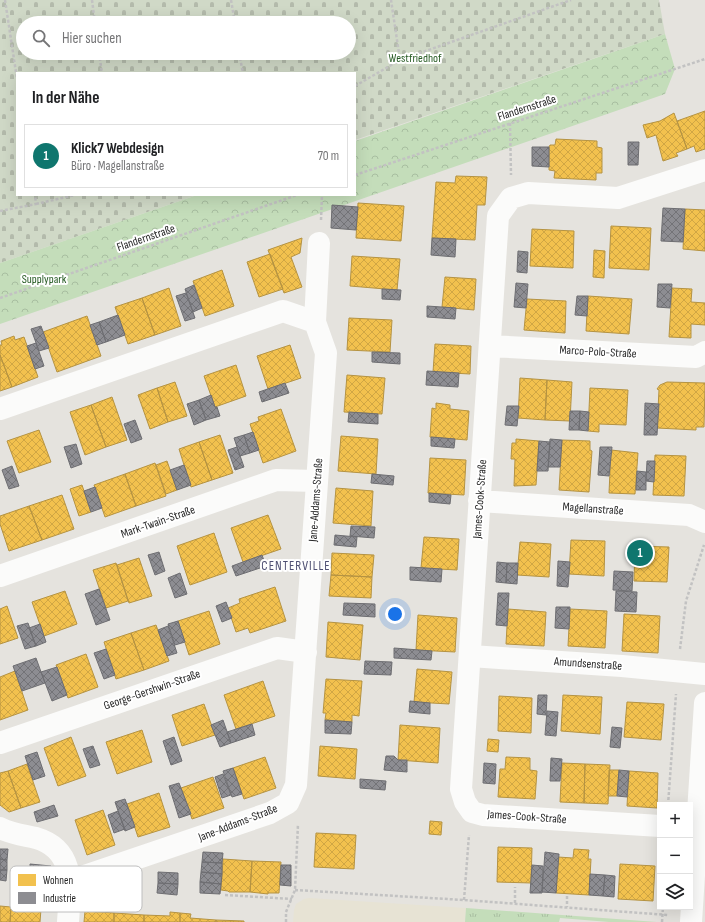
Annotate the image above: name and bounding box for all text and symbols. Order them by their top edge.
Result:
search box [16,16,356,60]
icon: search [30,27,52,49]
text: Hier suchen [62,29,122,48]
park label: Westfriedhof [389,51,442,66]
text: In der Nähe [32,88,99,108]
street label: Flandernstraße [496,91,558,125]
text: Klick7 Webdesign [71,139,164,158]
text: 1 [43,148,49,164]
text: 70 m [318,148,339,164]
text: Büro · Magellanstraße [71,158,164,174]
street label: Flandernstraße [115,221,177,255]
park label: Supplypark [22,272,67,287]
street label: Marco-Polo-Straße [559,342,637,362]
street label: Jane-Addams-Straße [306,458,326,543]
street label: James-Cook-Straße [470,459,490,540]
street label: Magellanstraße [562,499,624,519]
street label: Mark-Twain-Straße [119,502,197,542]
pin: 1 [627,538,653,568]
district label: CENTERVILLE [261,558,331,574]
your location [385,604,405,624]
street label: Amundsenstraße [552,654,623,674]
street label: George-Gershwin-Straße [102,666,203,714]
street label: Jane-Addams-Straße [195,801,280,845]
map controls [657,802,693,910]
button: + [657,802,693,838]
street label: James-Cook-Straße [486,807,567,827]
button: − [657,838,693,874]
legend [10,866,142,912]
text: Wohnen [43,874,73,887]
button: layers [657,874,693,910]
text: Industrie [43,892,76,905]

